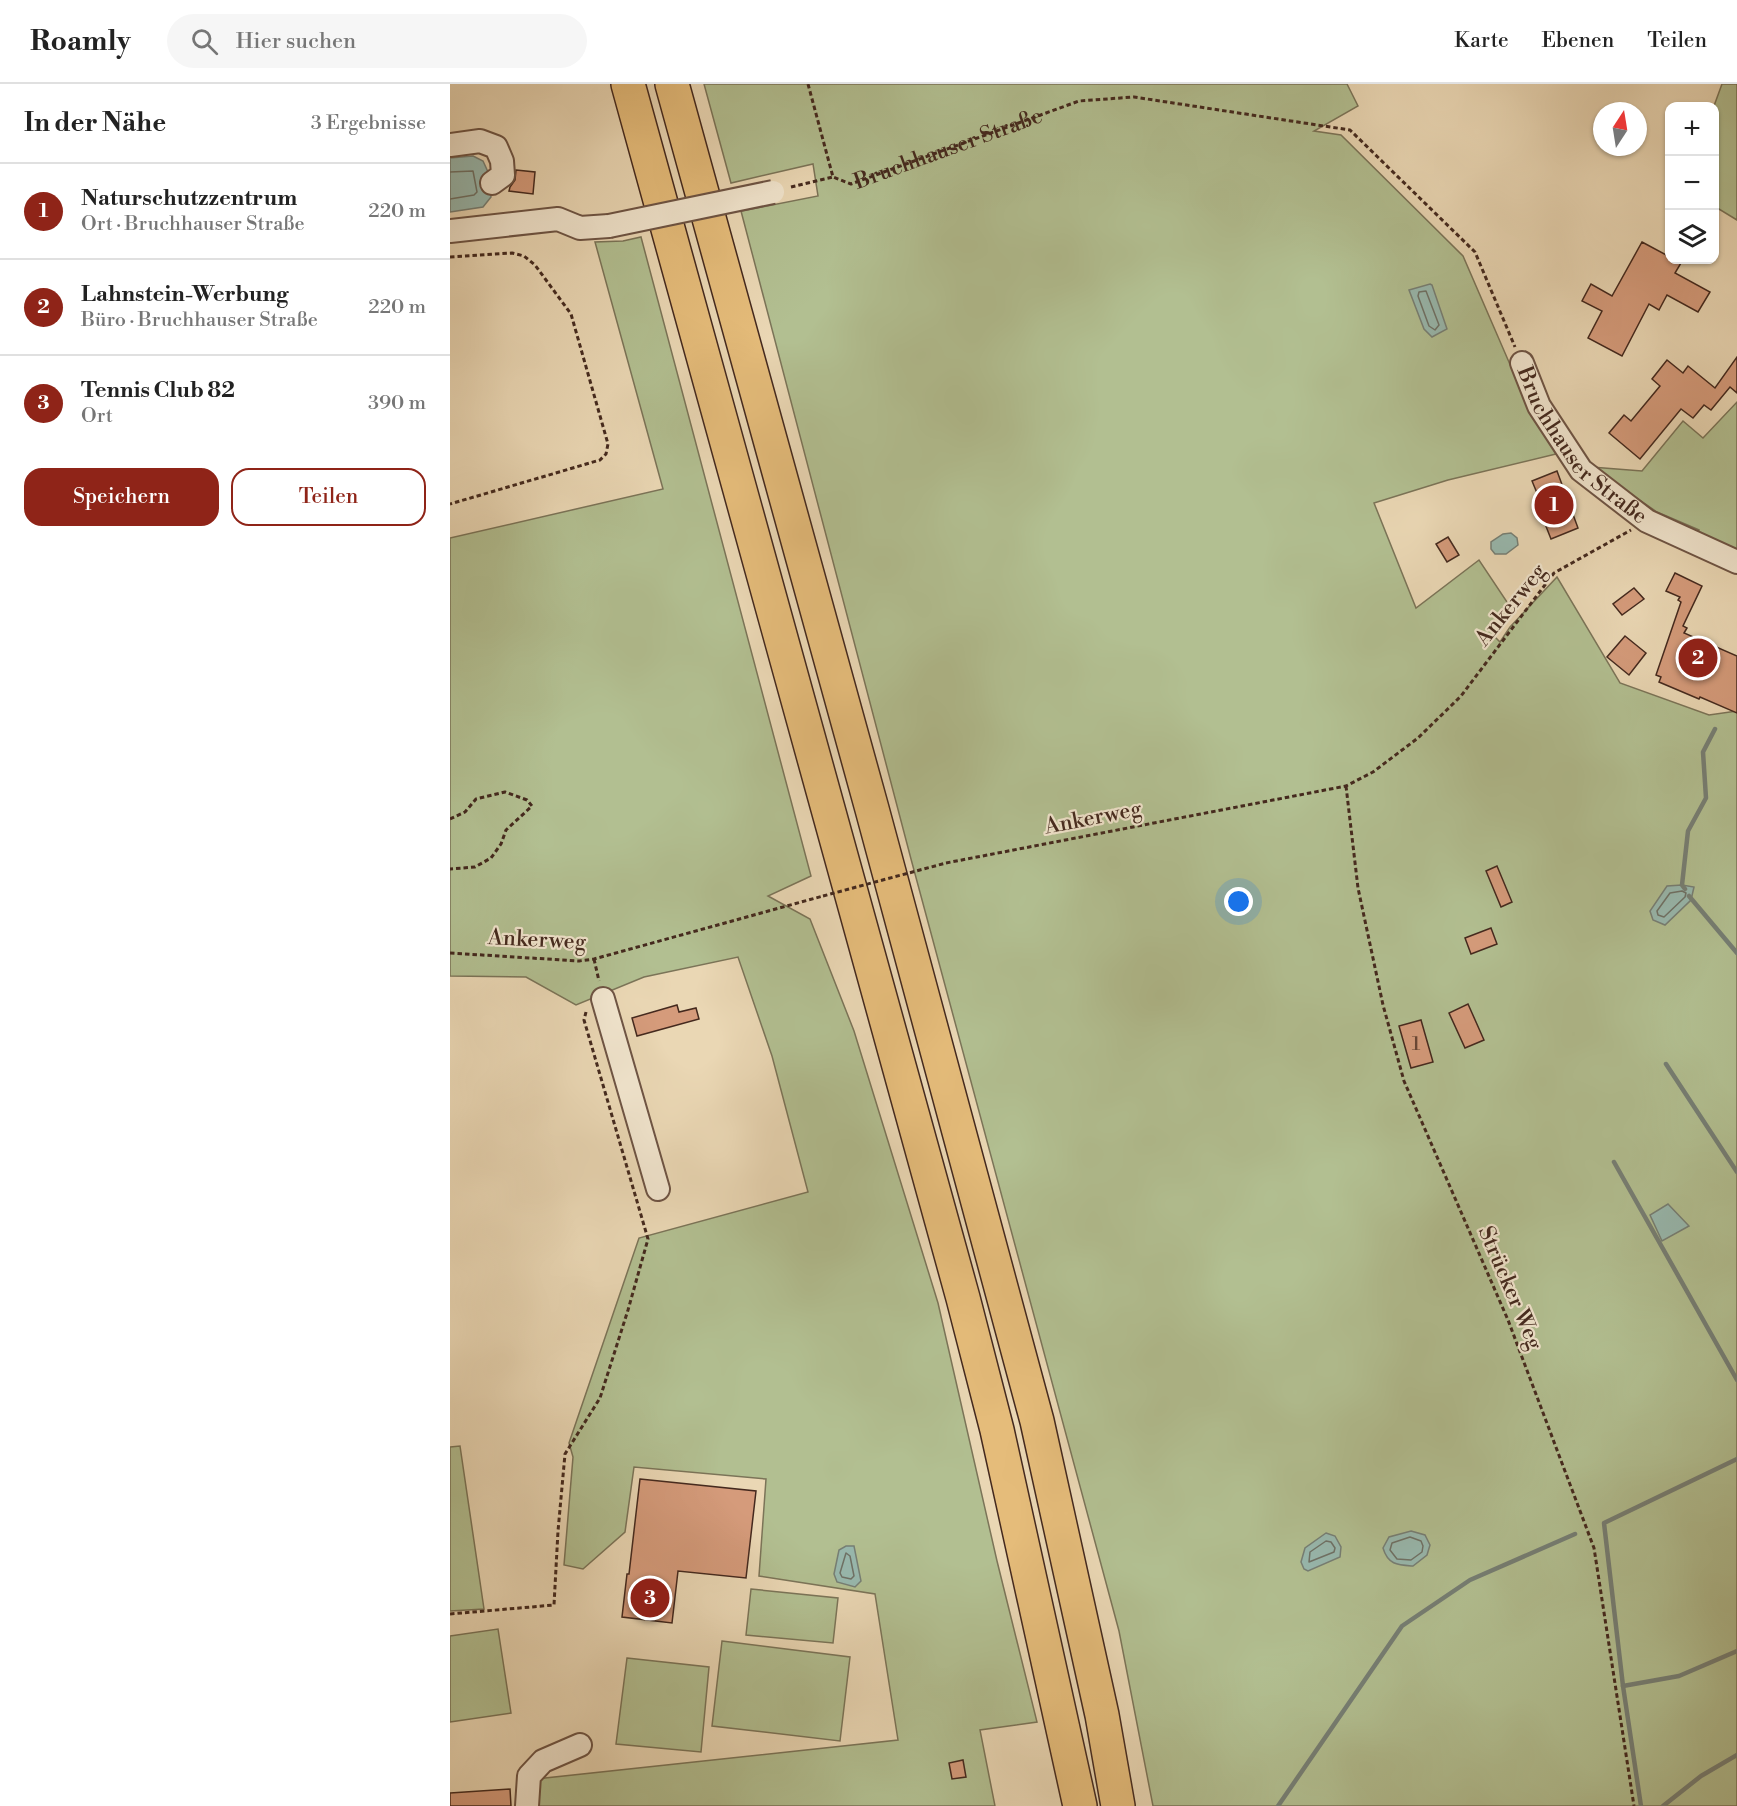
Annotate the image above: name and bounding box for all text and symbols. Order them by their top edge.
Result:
search box [167,14,587,68]
text: Roamly [30,24,131,59]
icon: search [188,25,221,58]
text: Hier suchen [236,28,356,55]
text: Karte [1454,28,1509,54]
text: Ebenen [1542,28,1614,54]
text: Teilen [1647,28,1707,54]
street label: Bruchhauser Straße [849,102,1046,196]
north arrow [1593,102,1647,156]
map controls [1665,102,1719,264]
button: + [1665,102,1719,156]
text: In der Nähe [24,107,166,139]
text: 3 Ergebnisse [311,111,426,136]
button: − [1665,156,1719,210]
text: Naturschutzzentrum [81,185,297,212]
text: 1 [39,199,48,224]
text: 220 m [368,199,426,224]
button: layers [1665,210,1719,264]
text: Ort · Bruchhauser Straße [81,212,305,237]
text: Lahnstein-Werbung [81,281,288,308]
text: 2 [37,295,50,320]
text: 220 m [368,295,426,320]
text: Büro · Bruchhauser Straße [81,308,318,333]
street label: Bruchhauser Straße [1511,362,1653,530]
text: Tennis Club 82 [81,377,235,404]
text: 3 [37,391,50,416]
text: 390 m [368,391,426,416]
text: Ort [81,404,113,429]
button: Speichern [24,468,219,526]
button: Teilen [231,468,426,526]
pin: 1 [1534,482,1574,528]
street label: Ankerweg [1469,558,1553,653]
pin: 2 [1678,636,1718,680]
street label: Ankerweg [1041,795,1145,841]
your location [1224,887,1253,916]
street label: Ankerweg [486,924,587,956]
house number: 1 [1412,1032,1421,1057]
street label: Strücker Weg [1472,1222,1548,1354]
pin: 3 [630,1576,670,1621]

